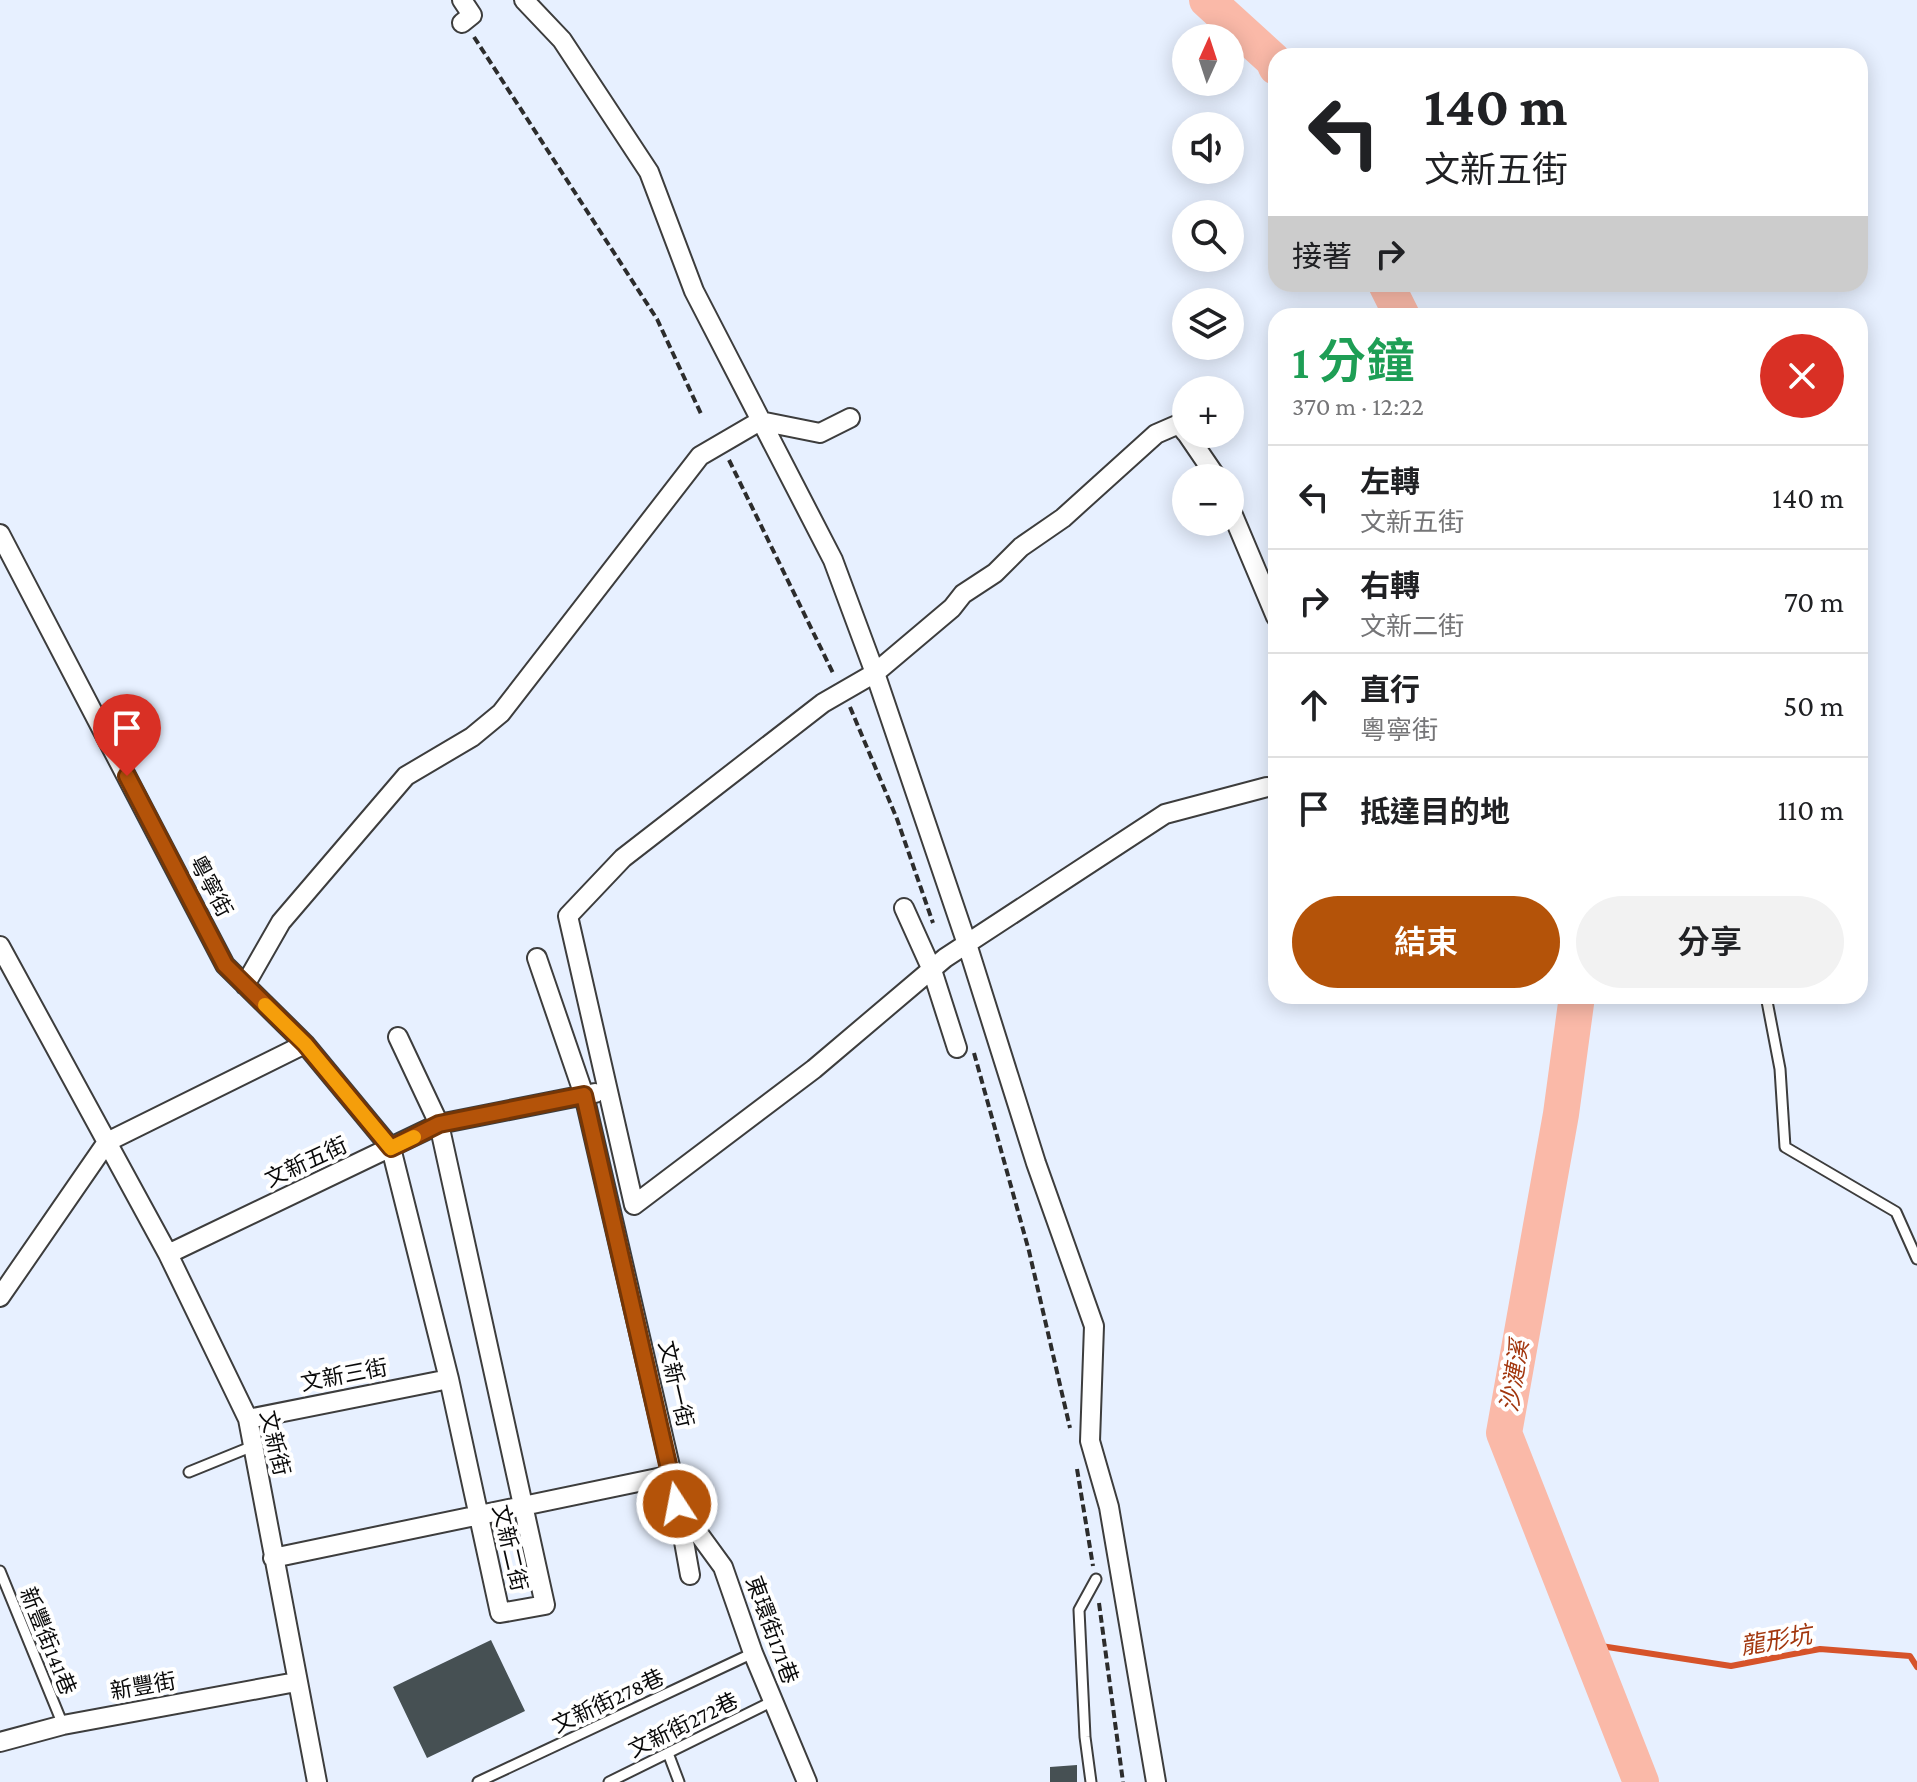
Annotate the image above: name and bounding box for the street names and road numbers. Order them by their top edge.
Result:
street label: 粵寧街 [184,851,238,921]
street label: 文新五街 [261,1132,351,1192]
street label: 文新一街 [654,1338,698,1430]
street label: 文新三街 [298,1354,390,1396]
street label: 文新街 [255,1408,295,1478]
street label: 文新二街 [488,1502,532,1594]
street label: 東環街171巷 [741,1573,803,1687]
street label: 新豐街141巷 [15,1584,81,1698]
street label: 文新街278巷 [548,1664,668,1738]
street label: 新豐街 [108,1668,178,1704]
street label: 文新街272巷 [624,1688,742,1762]

